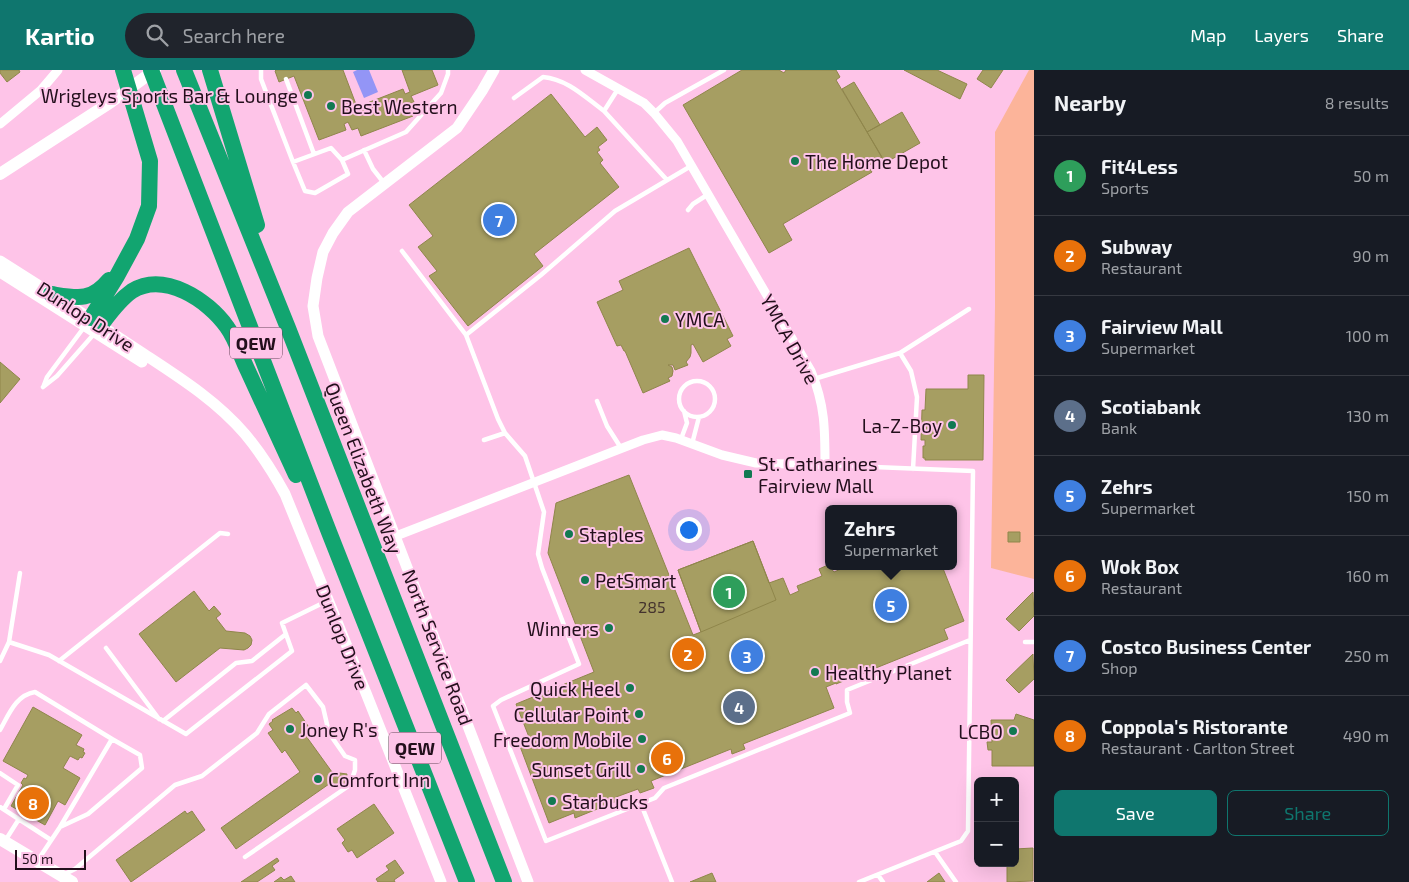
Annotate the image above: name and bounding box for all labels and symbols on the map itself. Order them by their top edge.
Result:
place label: Wrigleys Sports Bar & Lounge [41,84,298,107]
marker: Wrigleys Sports Bar & Lounge [302,89,314,101]
place label: Best Western [341,95,458,118]
marker: Best Western [325,100,337,112]
place label: The Home Depot [805,150,948,173]
marker: The Home Depot [789,155,801,167]
pin: 7 [483,201,515,239]
street label: Dunlop Drive [33,276,139,356]
street label: YMCA Drive [756,290,824,388]
place label: YMCA [675,308,725,331]
marker: YMCA [659,313,671,325]
road number: QEW [230,328,282,358]
street label: Queen Elizabeth Way [321,379,407,557]
place label: La-Z-Boy [862,414,942,437]
marker: La-Z-Boy [946,419,958,431]
place label: St. Catharines Fairview Mall [758,452,878,497]
marker: St. Catharines Fairview Mall [742,468,754,480]
your location [676,517,702,543]
place label: Staples [579,523,644,546]
marker: Staples [563,528,575,540]
street label: North Service Road [398,566,478,728]
place label: PetSmart [595,569,676,592]
pin: 1 [713,573,745,611]
marker: PetSmart [579,574,591,586]
street label: Dunlop Drive [311,581,375,693]
pin: 5 [875,586,907,624]
house number: 285 [638,597,666,616]
place label: Winners [527,617,599,640]
marker: Winners [603,622,615,634]
pin: 2 [672,635,704,673]
pin: 3 [731,637,763,675]
place label: Healthy Planet [825,661,952,684]
marker: Healthy Planet [809,666,821,678]
place label: Quick Heel [530,677,620,700]
marker: Quick Heel [624,682,636,694]
pin: 4 [723,688,755,726]
place label: Cellular Point [513,703,629,726]
marker: Cellular Point [633,708,645,720]
place label: Joney R's [300,718,378,741]
place label: LCBO [958,720,1003,743]
marker: Joney R's [284,723,296,735]
marker: LCBO [1007,725,1019,737]
place label: Freedom Mobile [493,728,632,751]
road number: QEW [389,732,441,764]
marker: Freedom Mobile [636,733,648,745]
pin: 6 [651,739,683,777]
place label: Sunset Grill [532,758,631,781]
marker: Sunset Grill [635,763,647,775]
place label: Comfort Inn [328,768,430,791]
marker: Comfort Inn [312,773,324,785]
pin: 8 [17,784,49,822]
place label: Starbucks [562,790,648,813]
marker: Starbucks [546,795,558,807]
scale bar [15,847,86,870]

